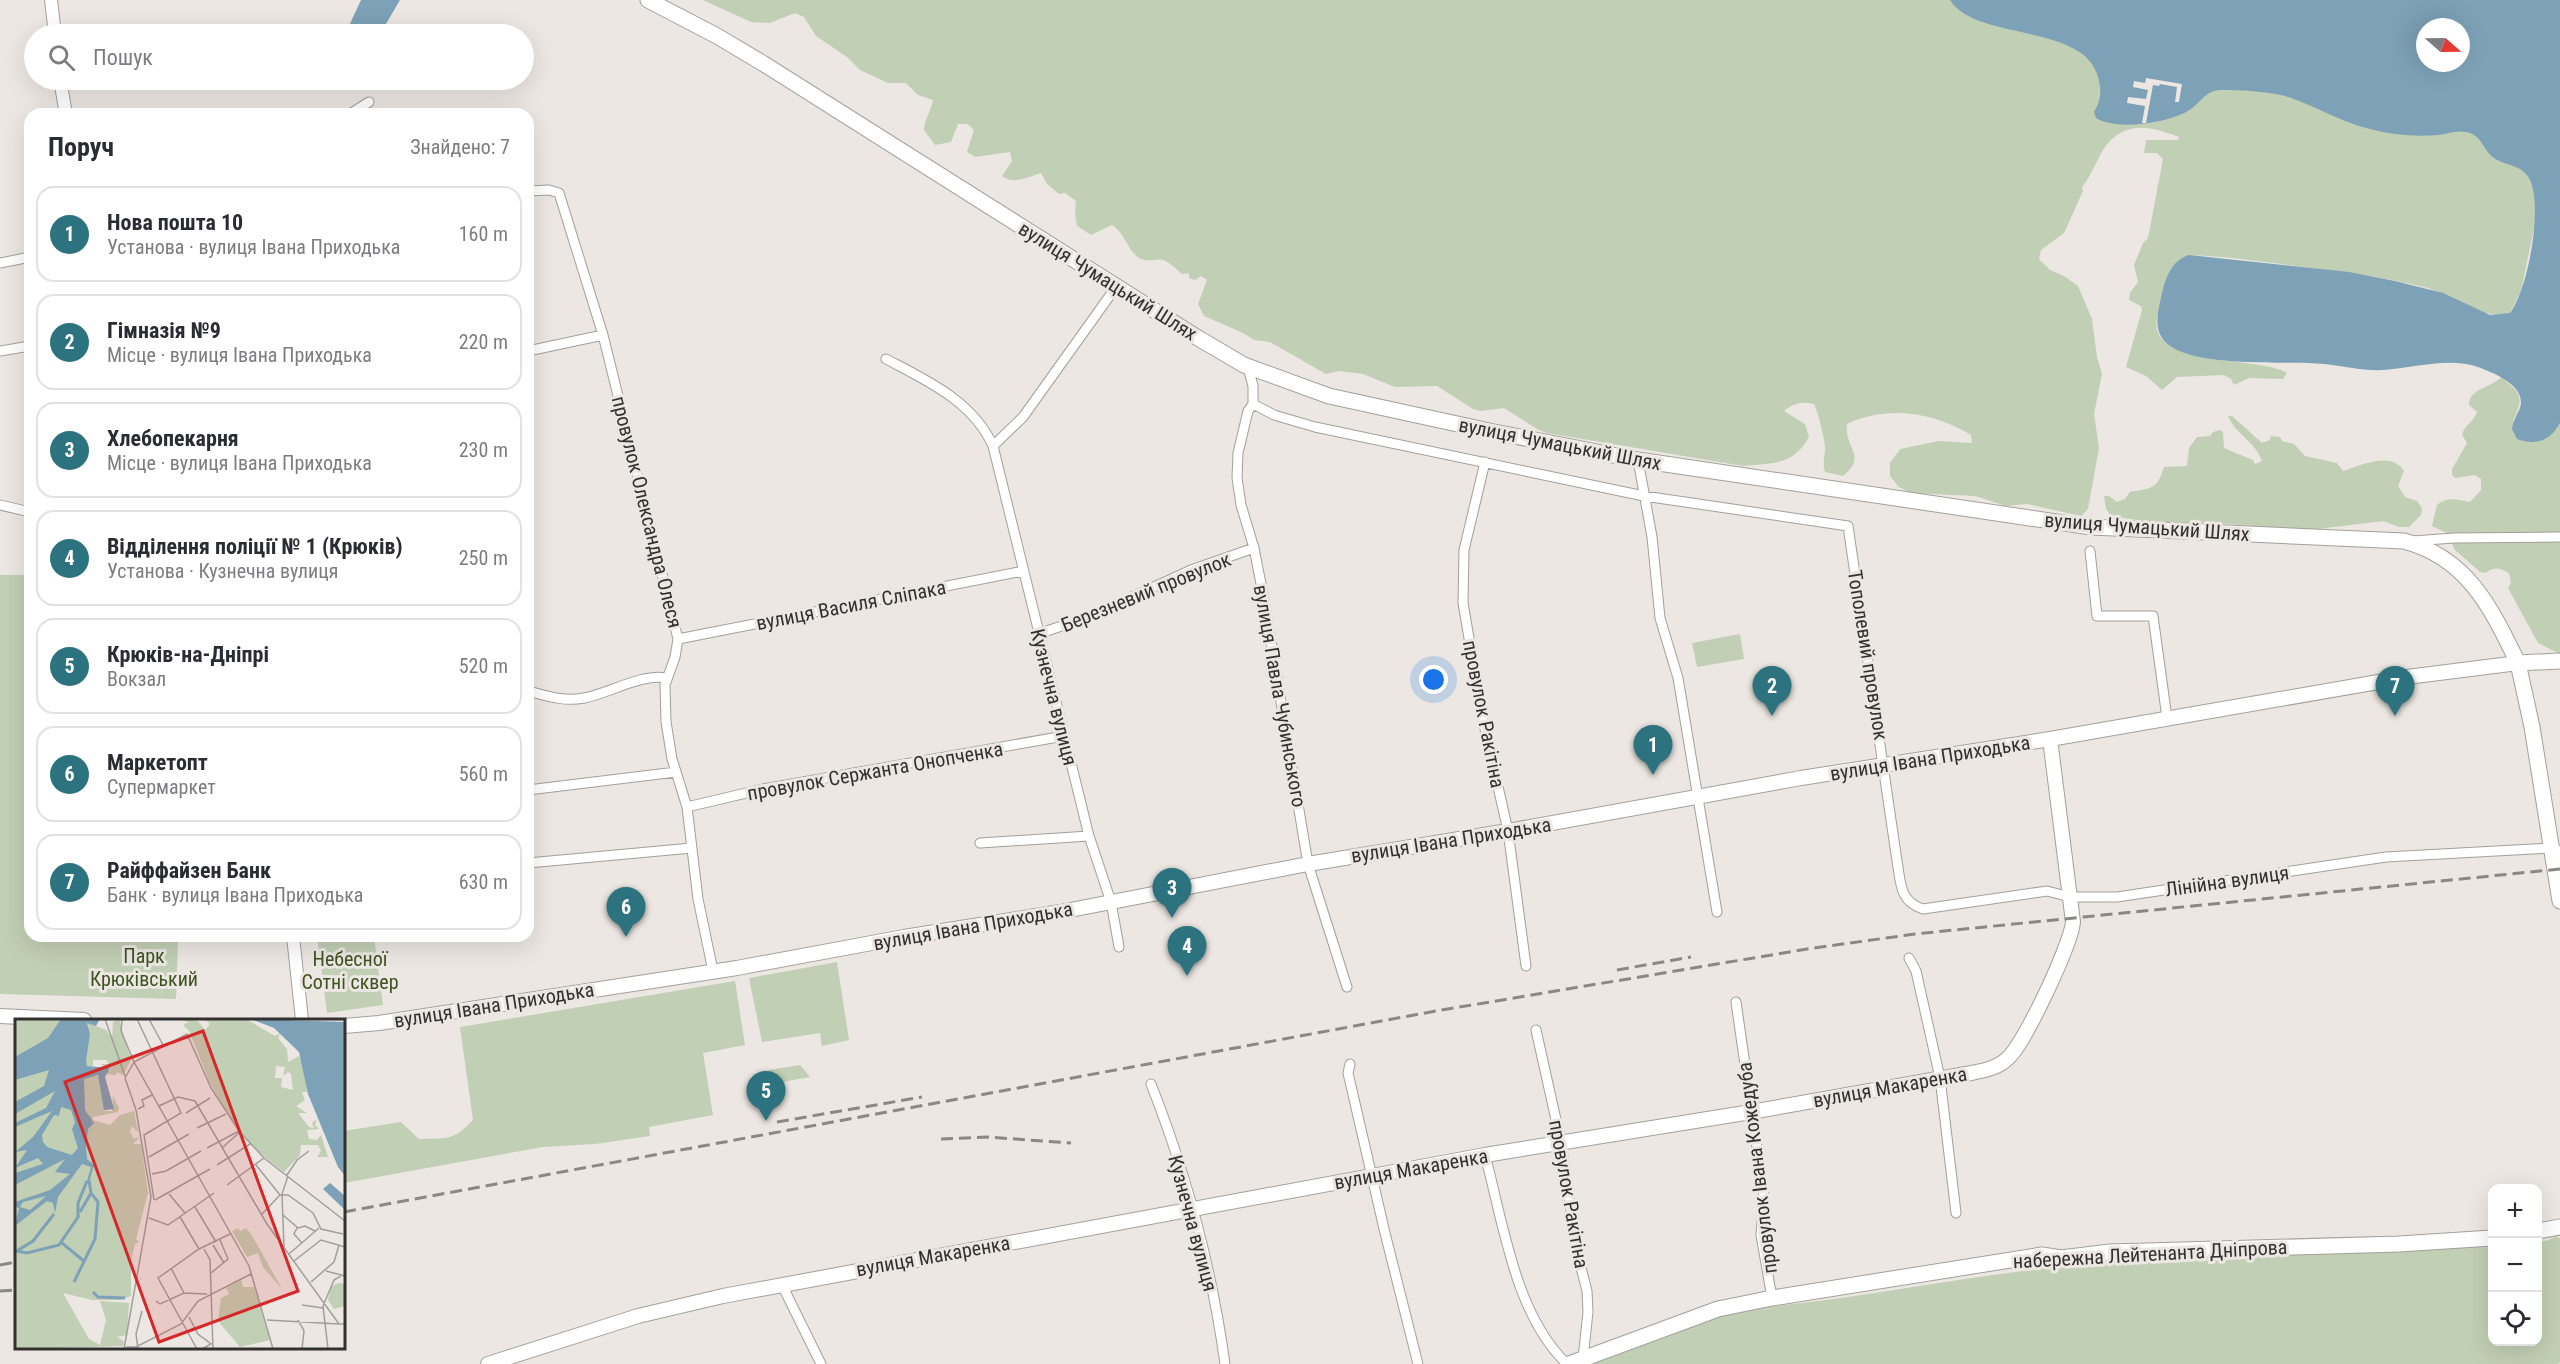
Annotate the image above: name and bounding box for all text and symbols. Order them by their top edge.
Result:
north arrow [2416,18,2470,72]
search box [24,24,534,90]
icon: search [45,41,78,74]
text: Пошук [93,45,153,70]
text: Поруч [48,132,114,162]
text: Знайдено: 7 [410,135,510,159]
text: Нова пошта 10 [107,210,243,235]
street label: вулиця Чумацький Шлях [1014,216,1202,346]
text: 1 [64,222,75,246]
text: 160 m [459,222,508,246]
text: Установа · вулиця Івана Приходька [107,235,400,259]
text: Гімназія №9 [107,318,221,343]
text: 2 [64,330,75,354]
text: 220 m [459,330,508,354]
text: Місце · вулиця Івана Приходька [107,343,372,367]
street label: провулок Олександра Олеся [607,394,687,630]
street label: вулиця Чумацький Шлях [1457,413,1663,475]
text: Хлебопекарня [107,426,239,451]
text: 3 [64,438,75,462]
text: 230 m [459,438,508,462]
text: Місце · вулиця Івана Приходька [107,451,372,475]
street label: вулиця Чумацький Шлях [2044,508,2251,546]
text: Відділення поліції № 1 (Крюків) [107,534,403,559]
text: 4 [64,546,75,570]
text: 250 m [459,546,508,570]
street label: Березневий провулок [1058,547,1235,637]
text: Установа · Кузнечна вулиця [107,559,339,583]
street label: Тополевий провулок [1843,568,1893,742]
street label: вулиця Василя Сліпака [754,575,948,635]
street label: вулиця Павла Чубинського [1249,583,1311,809]
street label: Кузнечна вулиця [1025,626,1083,768]
street label: провулок Ракітіна [1458,638,1510,790]
text: Крюків-на-Дніпрі [107,642,269,667]
text: 5 [64,654,75,678]
text: 520 m [459,654,508,678]
your location [1419,665,1448,694]
pin: 2 [1752,666,1792,716]
pin: 7 [2376,666,2414,716]
text: Вокзал [107,667,166,691]
pin: 1 [1634,726,1672,775]
street label: вулиця Івана Приходька [1828,730,2032,786]
street label: провулок Сержанта Онопченка [745,737,1005,805]
text: Маркетопт [107,750,208,775]
text: 6 [64,762,75,786]
text: 560 m [459,762,508,786]
text: Супермаркет [107,775,216,799]
street label: вулиця Івана Приходька [1349,812,1553,868]
text: Райффайзен Банк [107,858,271,883]
street label: Лінійна вулиця [2164,860,2290,902]
pin: 3 [1152,868,1192,918]
text: 7 [64,870,75,894]
text: 630 m [459,870,508,894]
text: Банк · вулиця Івана Приходька [107,883,363,907]
pin: 6 [606,888,646,937]
street label: вулиця Івана Приходька [871,897,1075,955]
pin: 4 [1168,926,1206,976]
park label: Парк Крюківський [90,944,198,991]
park label: Небесної Сотні сквер [301,947,399,994]
street label: вулиця Івана Приходька [392,977,596,1033]
inset map [15,1019,345,1349]
street label: провулок Івана Кожедуба [1732,1061,1782,1275]
street label: вулиця Макаренка [1811,1062,1969,1112]
pin: 5 [746,1072,786,1121]
street label: провулок Ракітіна [1544,1118,1594,1270]
street label: вулиця Макаренка [1332,1144,1490,1194]
street label: Кузнечна вулиця [1163,1152,1223,1294]
map controls [2488,1184,2542,1346]
button: + [2488,1184,2542,1238]
street label: вулиця Макаренка [854,1231,1012,1281]
street label: набережна Лейтенанта Дніпрова [2012,1235,2288,1273]
button: − [2488,1238,2542,1292]
button: locate [2488,1292,2542,1346]

